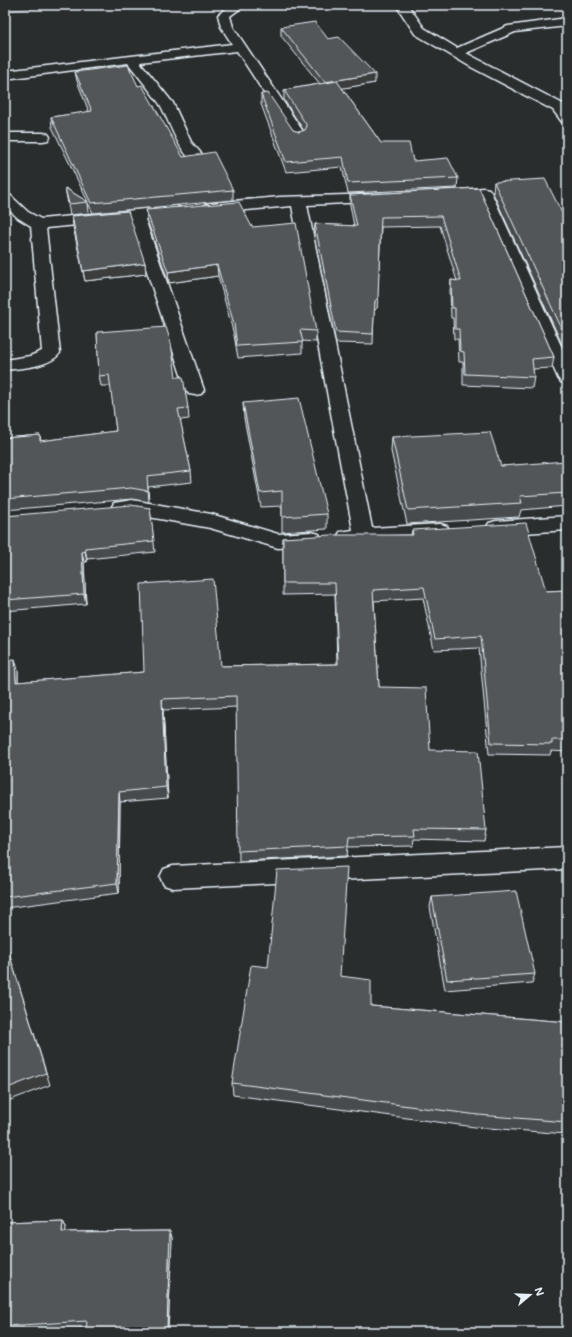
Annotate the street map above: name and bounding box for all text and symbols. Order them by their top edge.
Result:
north arrow [510,1275,550,1315]
text: N [531,1285,548,1298]

